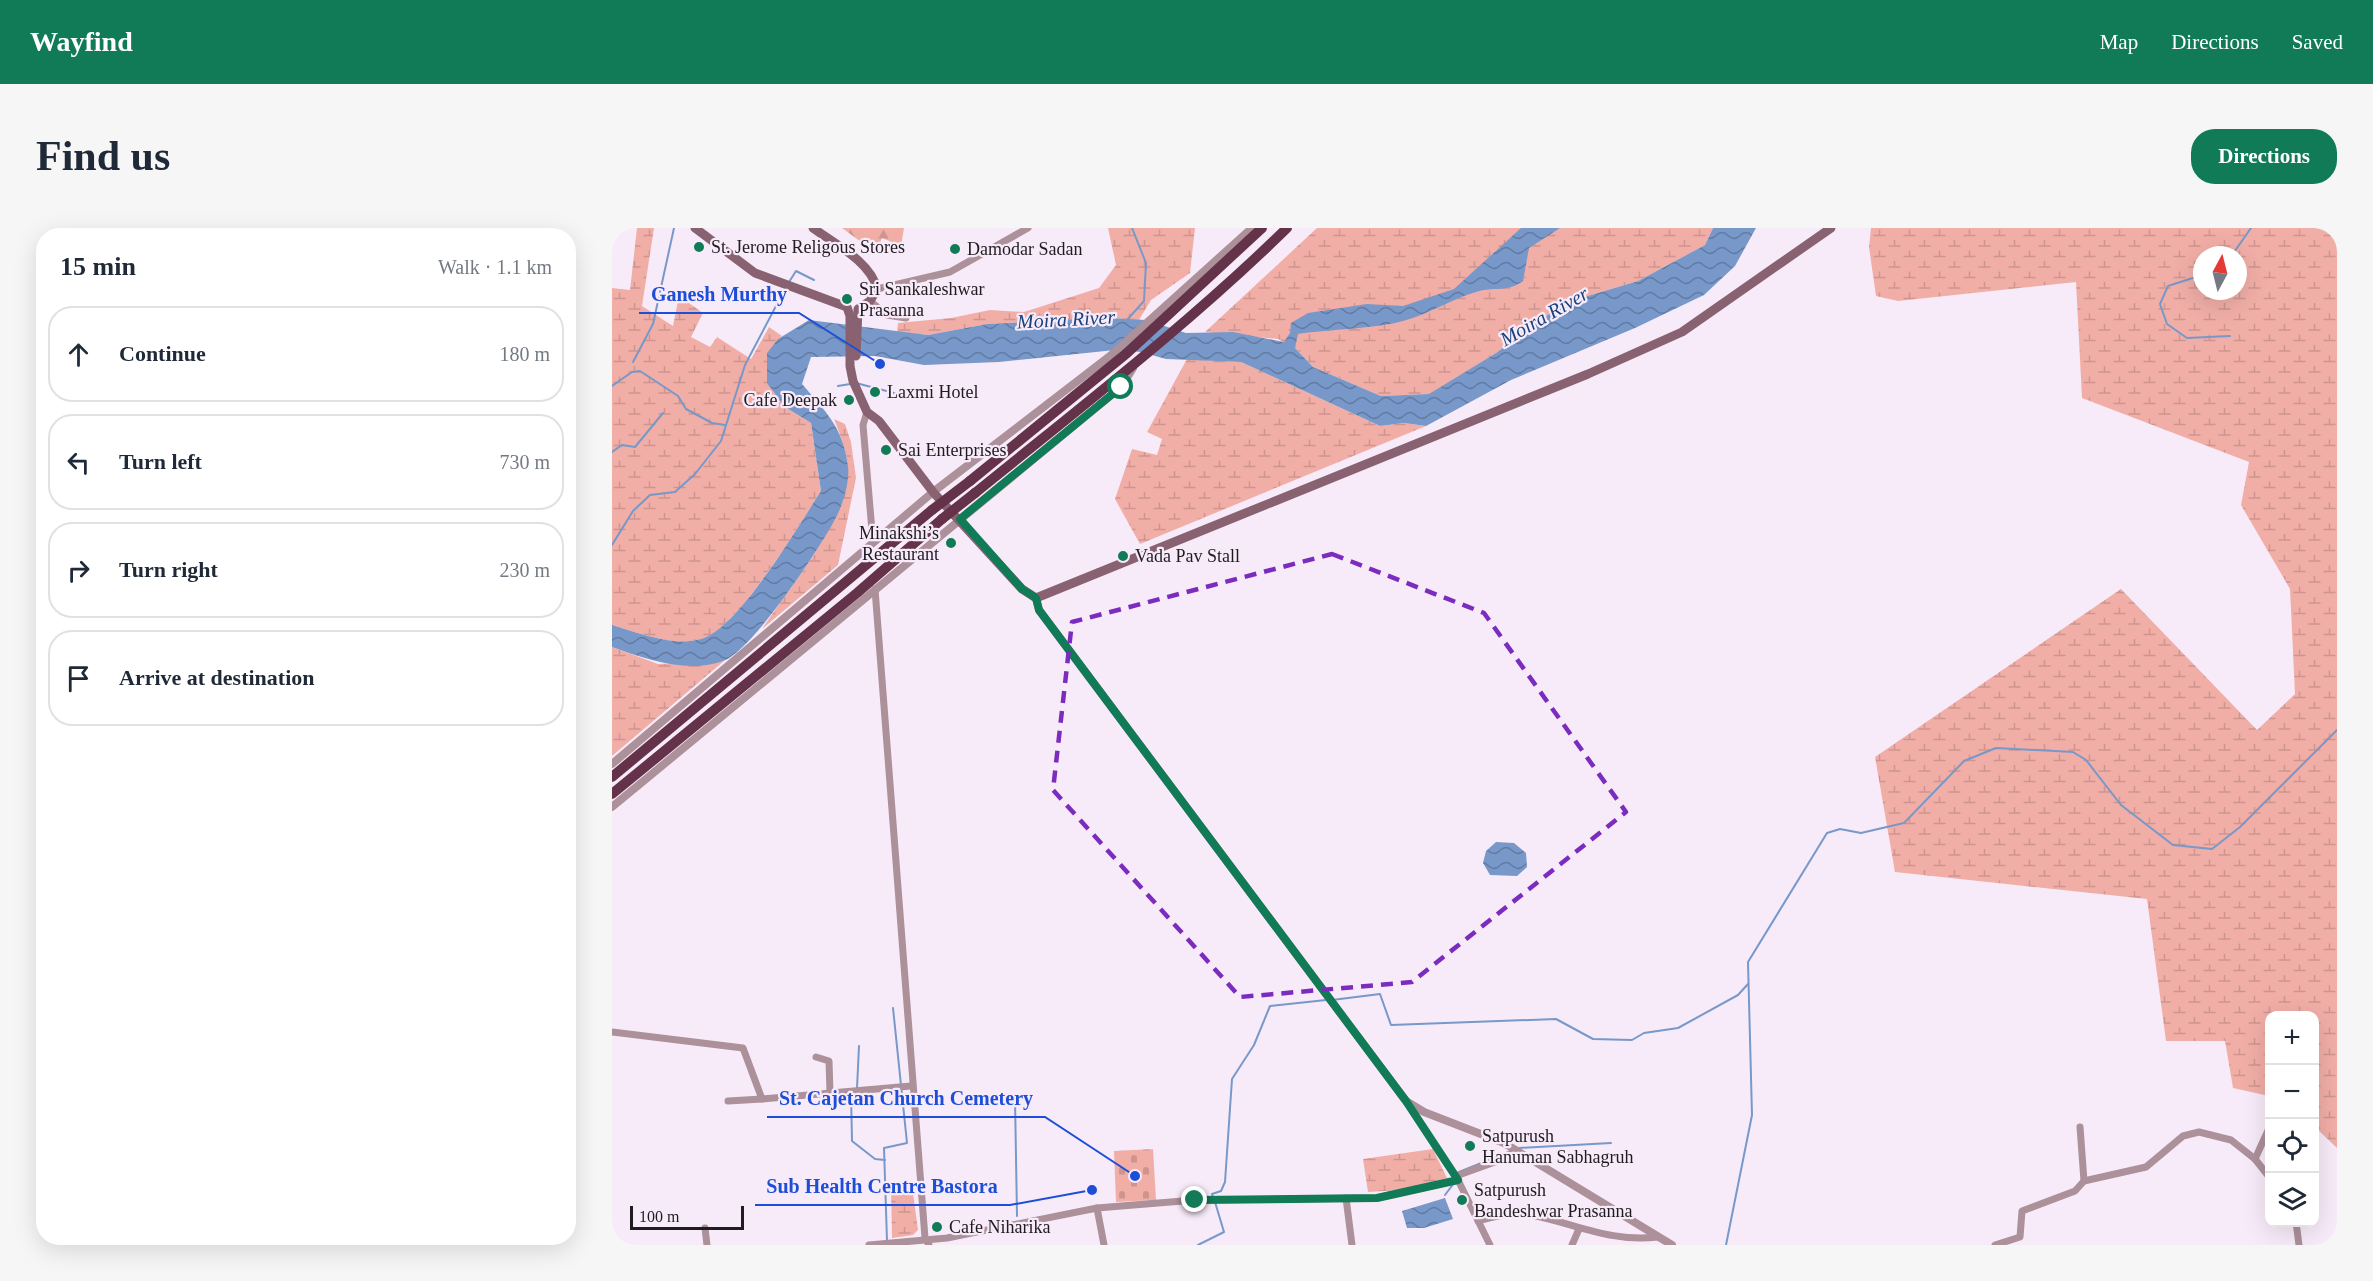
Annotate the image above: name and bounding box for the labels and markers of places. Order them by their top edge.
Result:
place label: St. Jerome Religous Stores [711,237,905,257]
place label: Damodar Sadan [967,239,1082,259]
marker: St. Jerome Religous Stores [692,240,706,254]
marker: Damodar Sadan [948,242,962,256]
callout: Ganesh Murthy [639,275,799,313]
place label: Sri Sankaleshwar Prasanna [859,279,984,320]
marker: Sri Sankaleshwar Prasanna [840,292,854,306]
place label: Laxmi Hotel [887,382,978,402]
marker: Laxmi Hotel [868,385,882,399]
place label: Cafe Deepak [744,390,837,410]
marker: Cafe Deepak [842,393,856,407]
place label: Sai Enterprises [898,440,1006,460]
marker: Sai Enterprises [879,443,893,457]
place label: Minakshi’s Restaurant [859,523,939,564]
marker: Minakshi’s Restaurant [944,536,958,550]
place label: Vada Pav Stall [1135,546,1240,566]
marker: Vada Pav Stall [1116,549,1130,563]
callout: St. Cajetan Church Cemetery [767,1079,1045,1117]
place label: Satpurush Hanuman Sabhagruh [1482,1126,1633,1167]
marker: Satpurush Hanuman Sabhagruh [1463,1139,1477,1153]
callout: Sub Health Centre Bastora [755,1167,1010,1205]
place label: Satpurush Bandeshwar Prasanna [1474,1180,1632,1221]
marker: Satpurush Bandeshwar Prasanna [1455,1193,1469,1207]
place label: Cafe Niharika [949,1217,1050,1237]
marker: Cafe Niharika [930,1220,944,1234]

